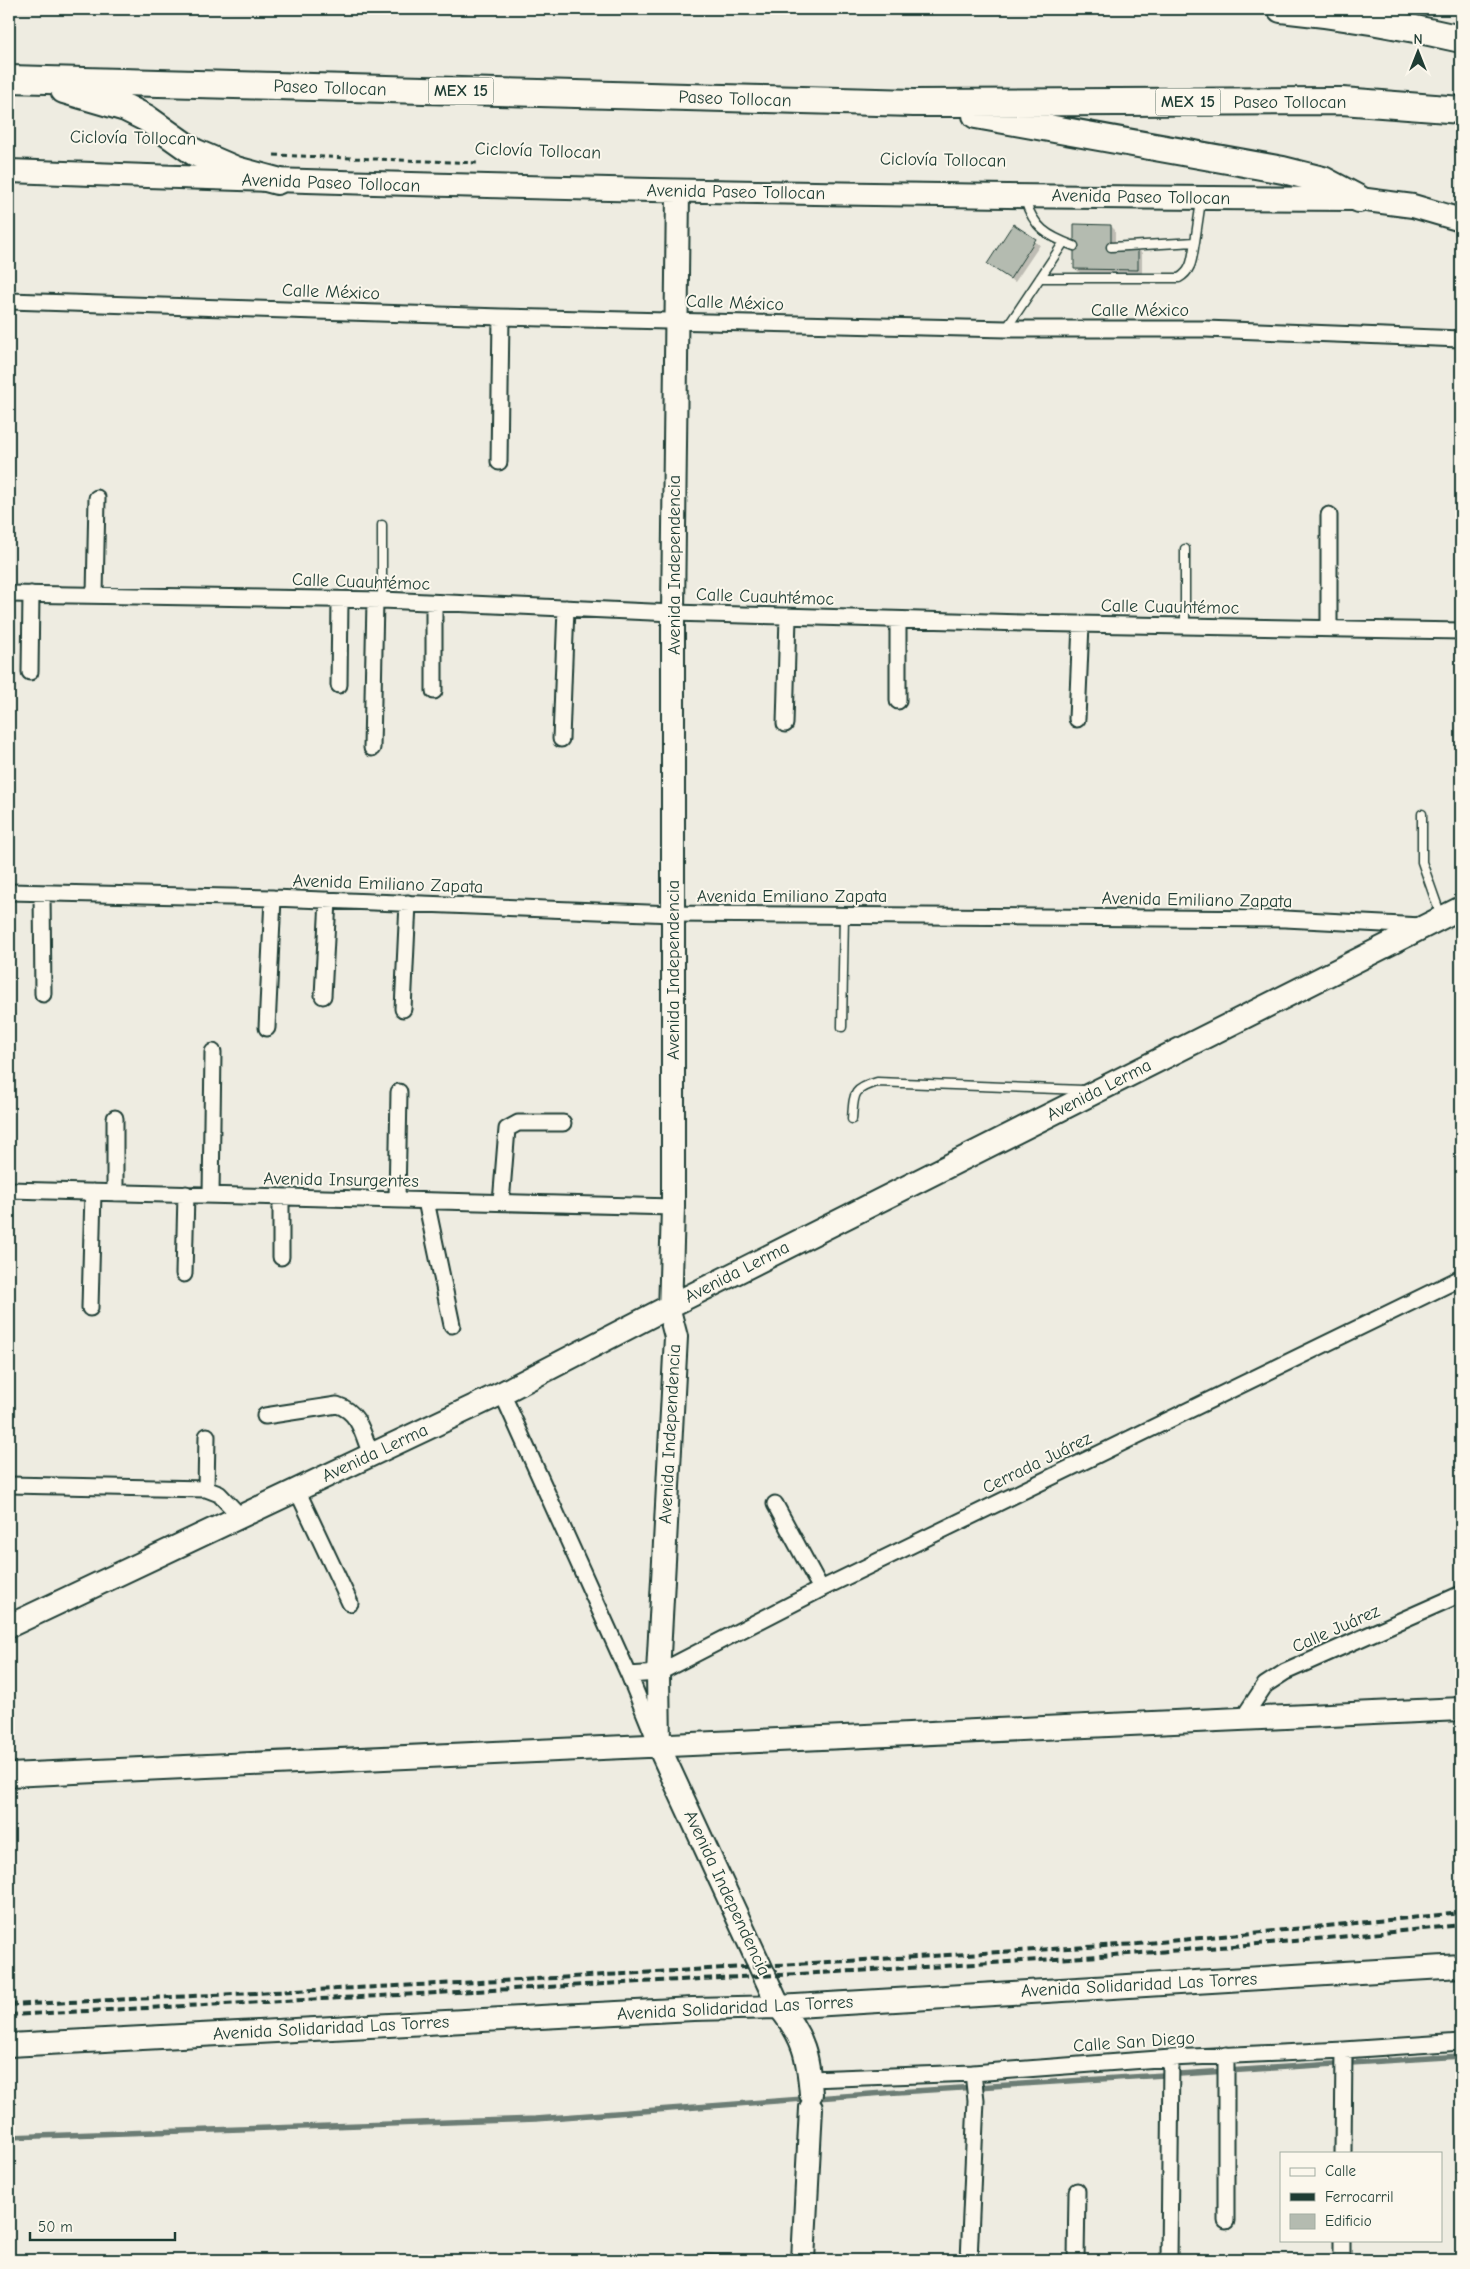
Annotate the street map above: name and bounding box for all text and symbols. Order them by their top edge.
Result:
north arrow [1392,28,1442,78]
text: N [1413,31,1423,48]
street label: Paseo Tollocan [273,76,387,100]
road number: MEX 15 [428,78,494,104]
street label: Paseo Tollocan [678,87,792,111]
road number: MEX 15 [1156,88,1220,115]
street label: Paseo Tollocan [1233,92,1347,113]
street label: Ciclovía Tollocan [70,126,196,150]
street label: Ciclovía Tollocan [474,138,602,164]
street label: Ciclovía Tollocan [880,148,1006,172]
street label: Avenida Paseo Tollocan [241,169,421,197]
street label: Avenida Paseo Tollocan [646,180,826,204]
street label: Avenida Paseo Tollocan [1051,185,1231,209]
street label: Calle México [282,280,380,304]
street label: Calle México [686,291,784,315]
street label: Calle México [1091,300,1189,321]
street label: Avenida Independencia [664,475,685,655]
street label: Calle Cuauhtémoc [291,569,431,595]
street label: Calle Cuauhtémoc [695,584,835,610]
street label: Calle Cuauhtémoc [1101,595,1240,619]
street label: Avenida Emiliano Zapata [292,870,484,898]
street label: Avenida Independencia [663,880,684,1060]
street label: Avenida Emiliano Zapata [697,886,887,907]
street label: Avenida Emiliano Zapata [1101,888,1293,912]
street label: Avenida Lerma [1043,1055,1155,1125]
street label: Avenida Insurgentes [263,1168,419,1192]
street label: Avenida Lerma [681,1237,793,1307]
street label: Avenida Independencia [655,1343,685,1525]
street label: Avenida Lerma [319,1419,431,1487]
street label: Cerrada Juárez [979,1428,1095,1498]
street label: Calle Juárez [1289,1600,1383,1658]
street label: Avenida Independencia [679,1807,775,1979]
street label: Avenida Solidaridad Las Torres [1020,1968,1258,2002]
street label: Avenida Solidaridad Las Torres [616,1991,854,2025]
street label: Avenida Solidaridad Las Torres [212,2011,450,2045]
street label: Calle San Diego [1072,2027,1196,2057]
legend [1280,2152,1442,2242]
text: Calle [1325,2162,1357,2180]
text: Ferrocarril [1325,2188,1393,2206]
scale bar [30,2209,175,2241]
text: Edificio [1325,2212,1372,2230]
text: 50 m [38,2218,73,2236]

